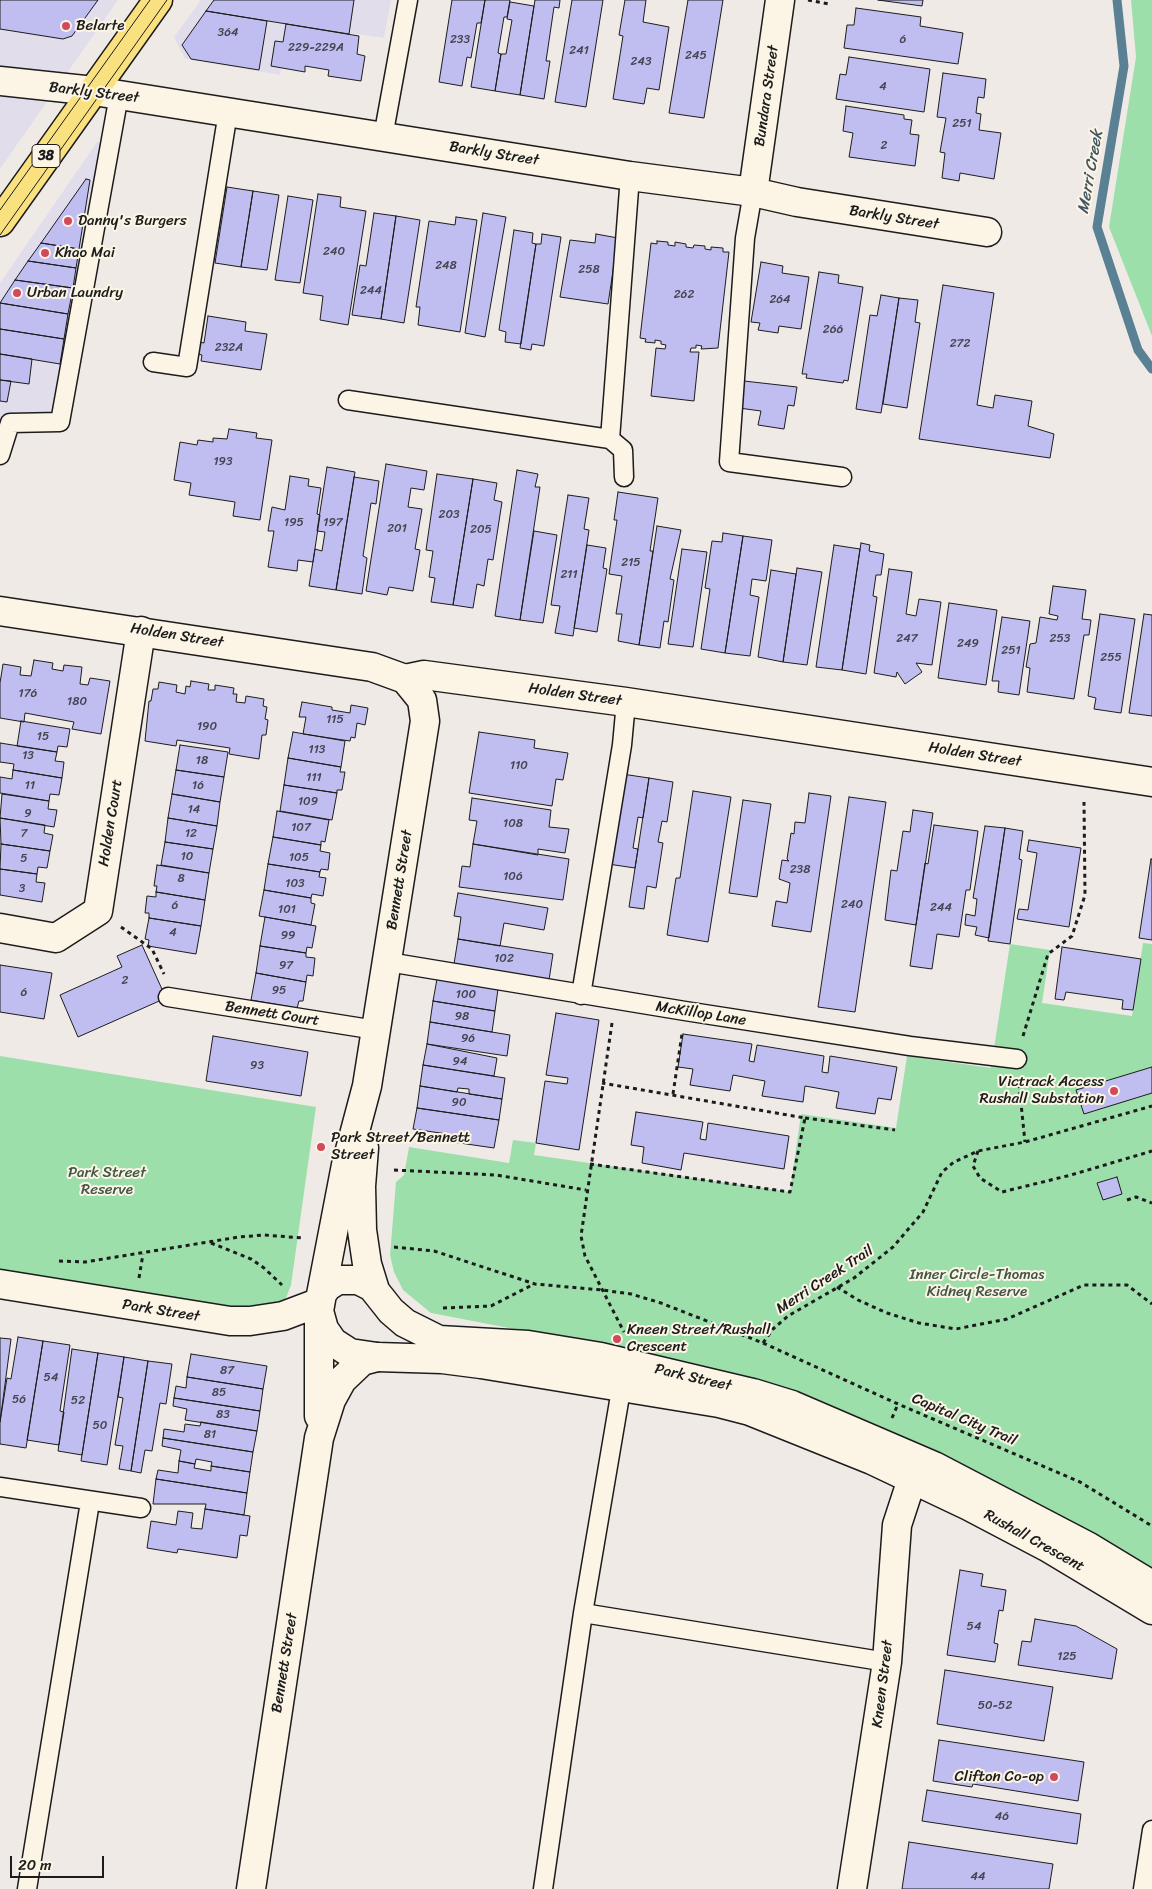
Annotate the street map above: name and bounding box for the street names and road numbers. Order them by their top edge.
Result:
street label: Bundara Street [751,44,783,148]
street label: Barkly Street [48,79,140,107]
street label: Barkly Street [448,138,540,170]
road number: 38 [32,144,60,168]
street label: Barkly Street [848,202,940,234]
street label: Holden Street [129,620,225,652]
street label: Holden Street [527,680,623,710]
street label: Holden Street [927,739,1023,771]
street label: Holden Court [95,778,127,868]
street label: Bennett Street [383,829,417,931]
street label: Bennett Court [224,998,320,1030]
street label: McKillop Lane [655,998,747,1030]
street label: Merri Creek Trail [773,1242,877,1318]
street label: Park Street [121,1296,201,1326]
street label: Park Street [653,1360,733,1396]
street label: Capital City Trail [909,1390,1019,1450]
street label: Rushall Crescent [981,1506,1087,1576]
street label: Bennett Street [268,1612,302,1714]
street label: Kneen Street [869,1639,897,1729]

